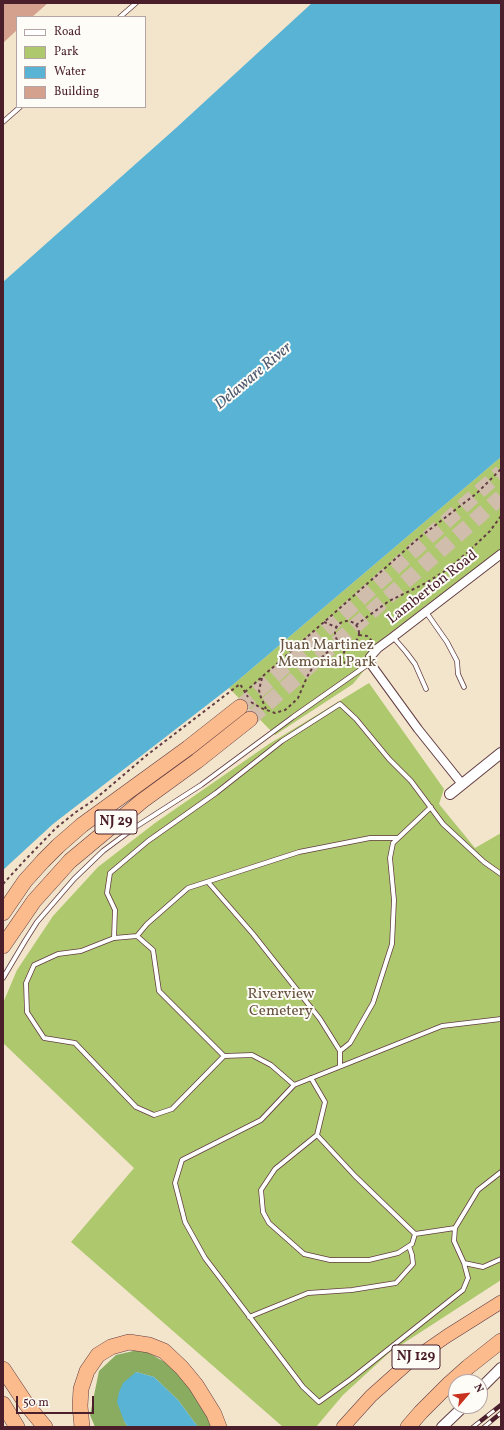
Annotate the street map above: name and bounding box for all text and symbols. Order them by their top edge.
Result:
legend [16,16,146,108]
text: Road [54,24,81,40]
text: Park [54,44,79,60]
text: Water [54,64,86,80]
text: Building [54,84,99,100]
water label: Delaware River [211,339,297,415]
street label: Lamberton Road [384,547,482,629]
park label: Juan Martinez Memorial Park [278,637,376,672]
road number: NJ 29 [95,810,137,834]
park label: Riverview Cemetery [248,986,314,1021]
road number: NJ 129 [392,1345,440,1369]
north arrow [448,1374,488,1414]
text: N [470,1382,487,1396]
scale bar [18,1388,96,1414]
text: 50 m [23,1395,49,1411]

